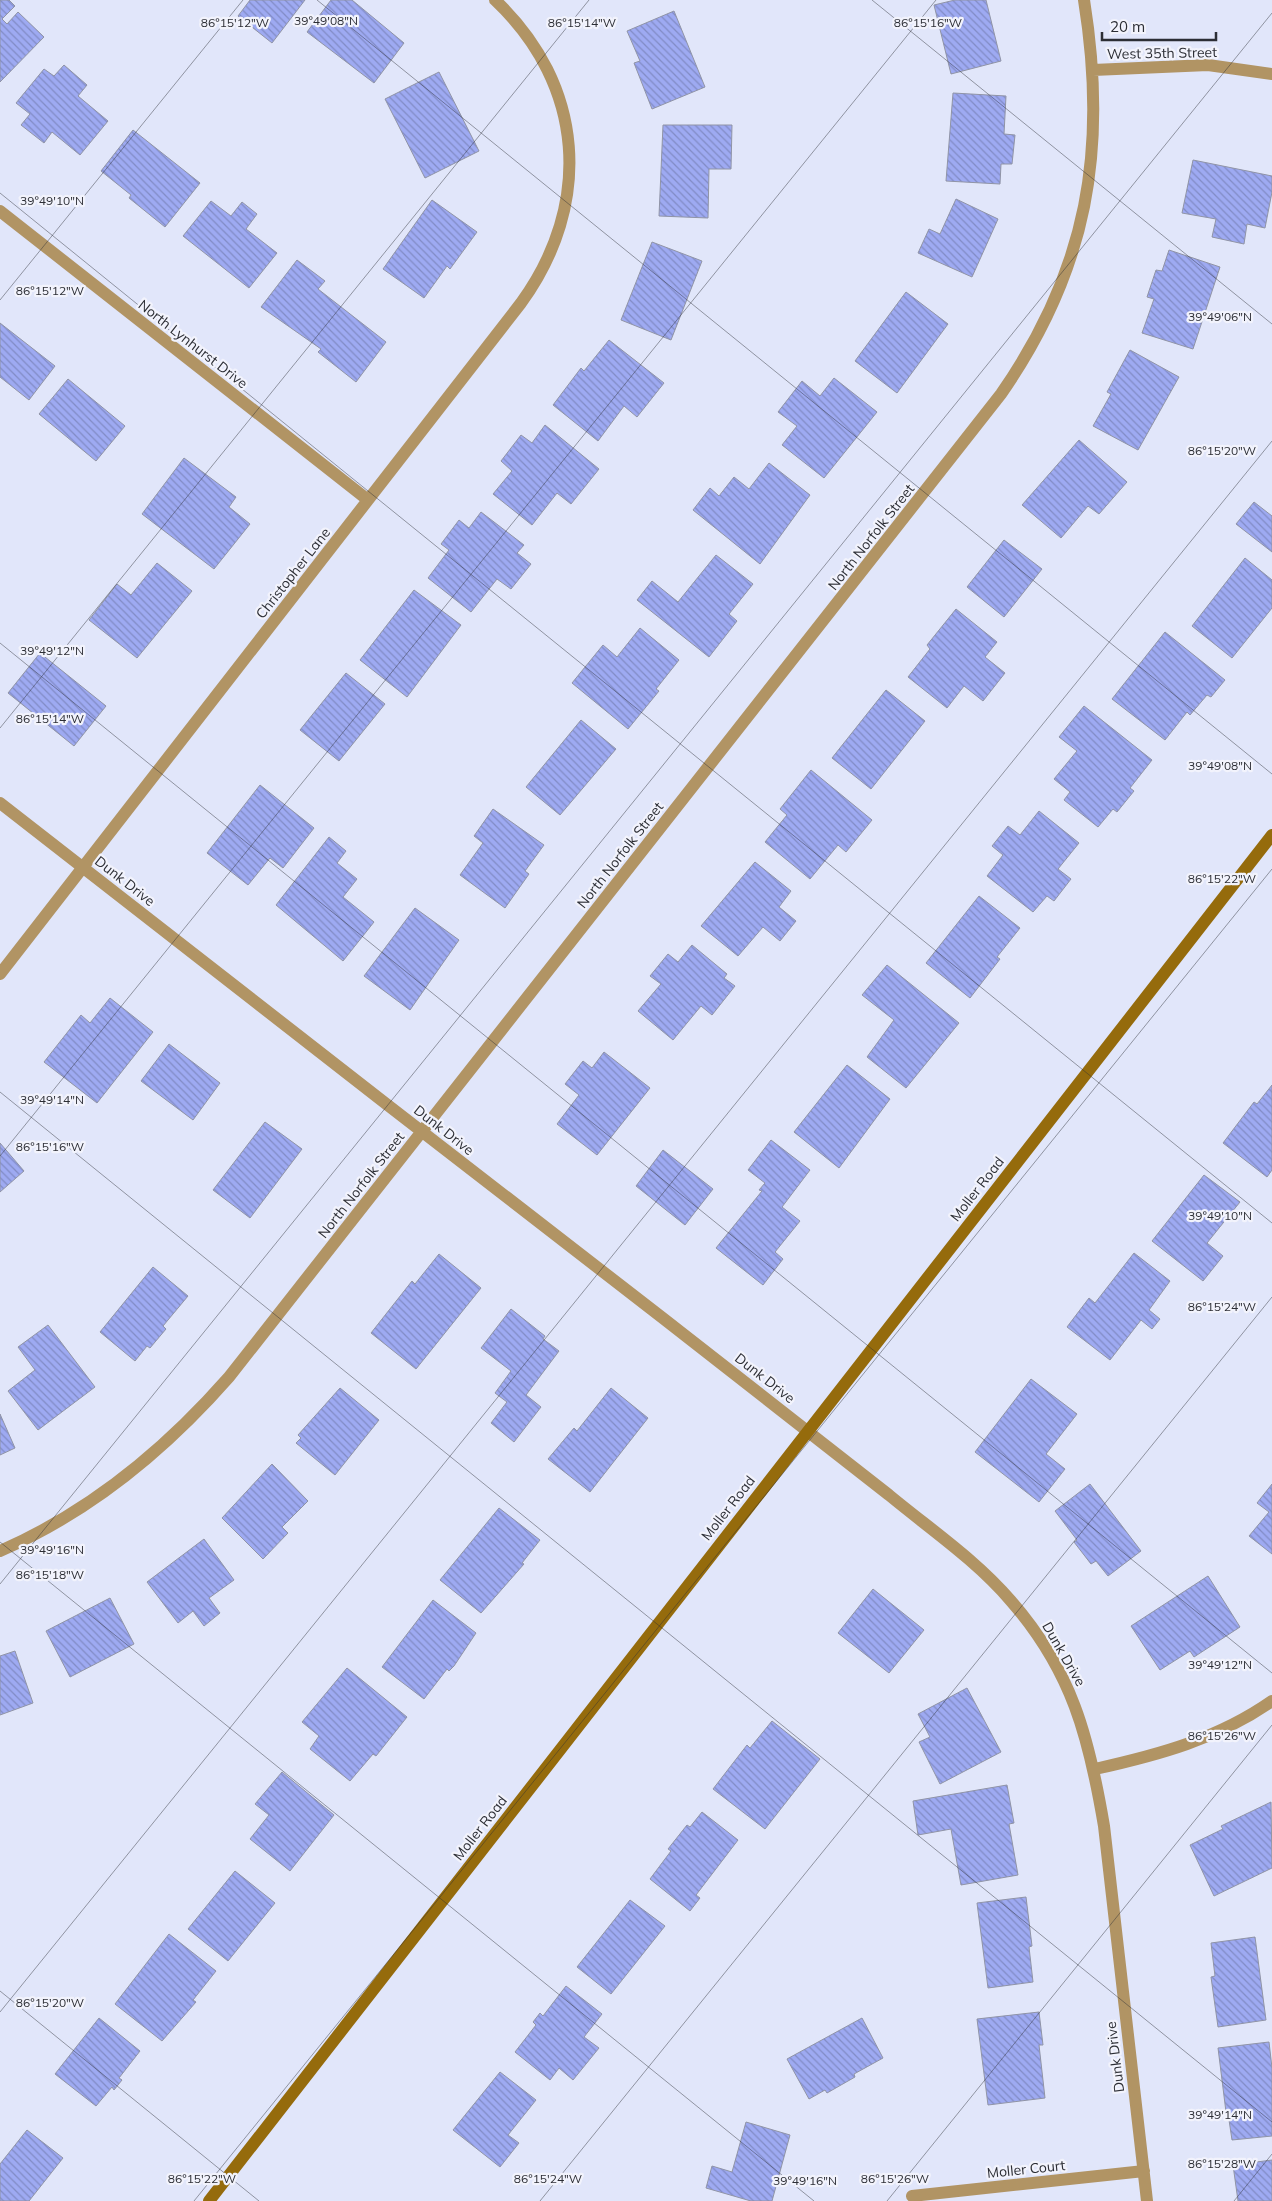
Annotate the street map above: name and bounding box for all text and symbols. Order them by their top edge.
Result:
scale bar [1102,10,1216,42]
text: 39°49'08"N [294,13,358,28]
text: 86°15'12"W [201,15,269,30]
text: 86°15'14"W [548,15,616,30]
text: 86°15'16"W [894,15,962,30]
text: 20 m [1110,17,1145,36]
street label: West 35th Street [1107,43,1217,63]
text: 39°49'10"N [20,193,84,208]
text: 86°15'12"W [16,283,84,298]
street label: North Lynhurst Drive [135,296,251,392]
text: 39°49'06"N [1188,309,1252,324]
text: 86°15'20"W [1188,443,1256,458]
street label: North Norfolk Street [824,480,918,594]
street label: Christopher Lane [252,524,334,622]
text: 39°49'12"N [20,643,84,658]
text: 86°15'14"W [16,711,84,726]
text: 39°49'08"N [1188,758,1252,773]
street label: North Norfolk Street [573,798,667,912]
street label: Dunk Drive [91,852,159,910]
text: 86°15'22"W [1188,871,1256,886]
text: 39°49'14"N [20,1092,84,1107]
street label: Dunk Drive [410,1101,478,1159]
street label: North Norfolk Street [314,1128,408,1242]
text: 86°15'16"W [16,1139,84,1154]
street label: Moller Road [946,1153,1008,1225]
text: 39°49'10"N [1188,1208,1252,1223]
text: 86°15'24"W [1188,1299,1256,1314]
street label: Dunk Drive [731,1349,799,1407]
street label: Moller Road [697,1472,759,1544]
text: 39°49'16"N [20,1542,84,1557]
text: 86°15'18"W [16,1567,84,1582]
street label: Dunk Drive [1038,1619,1090,1689]
text: 39°49'12"N [1188,1657,1252,1672]
text: 86°15'26"W [1188,1728,1256,1743]
street label: Moller Road [449,1792,511,1864]
text: 86°15'20"W [16,1995,84,2010]
street label: Dunk Drive [1102,2020,1128,2094]
text: 39°49'14"N [1188,2107,1252,2122]
street label: Moller Court [986,2156,1066,2182]
text: 86°15'28"W [1188,2156,1256,2171]
text: 86°15'22"W [168,2171,236,2186]
text: 86°15'24"W [514,2171,582,2186]
text: 86°15'26"W [861,2171,929,2186]
text: 39°49'16"N [773,2173,837,2188]

